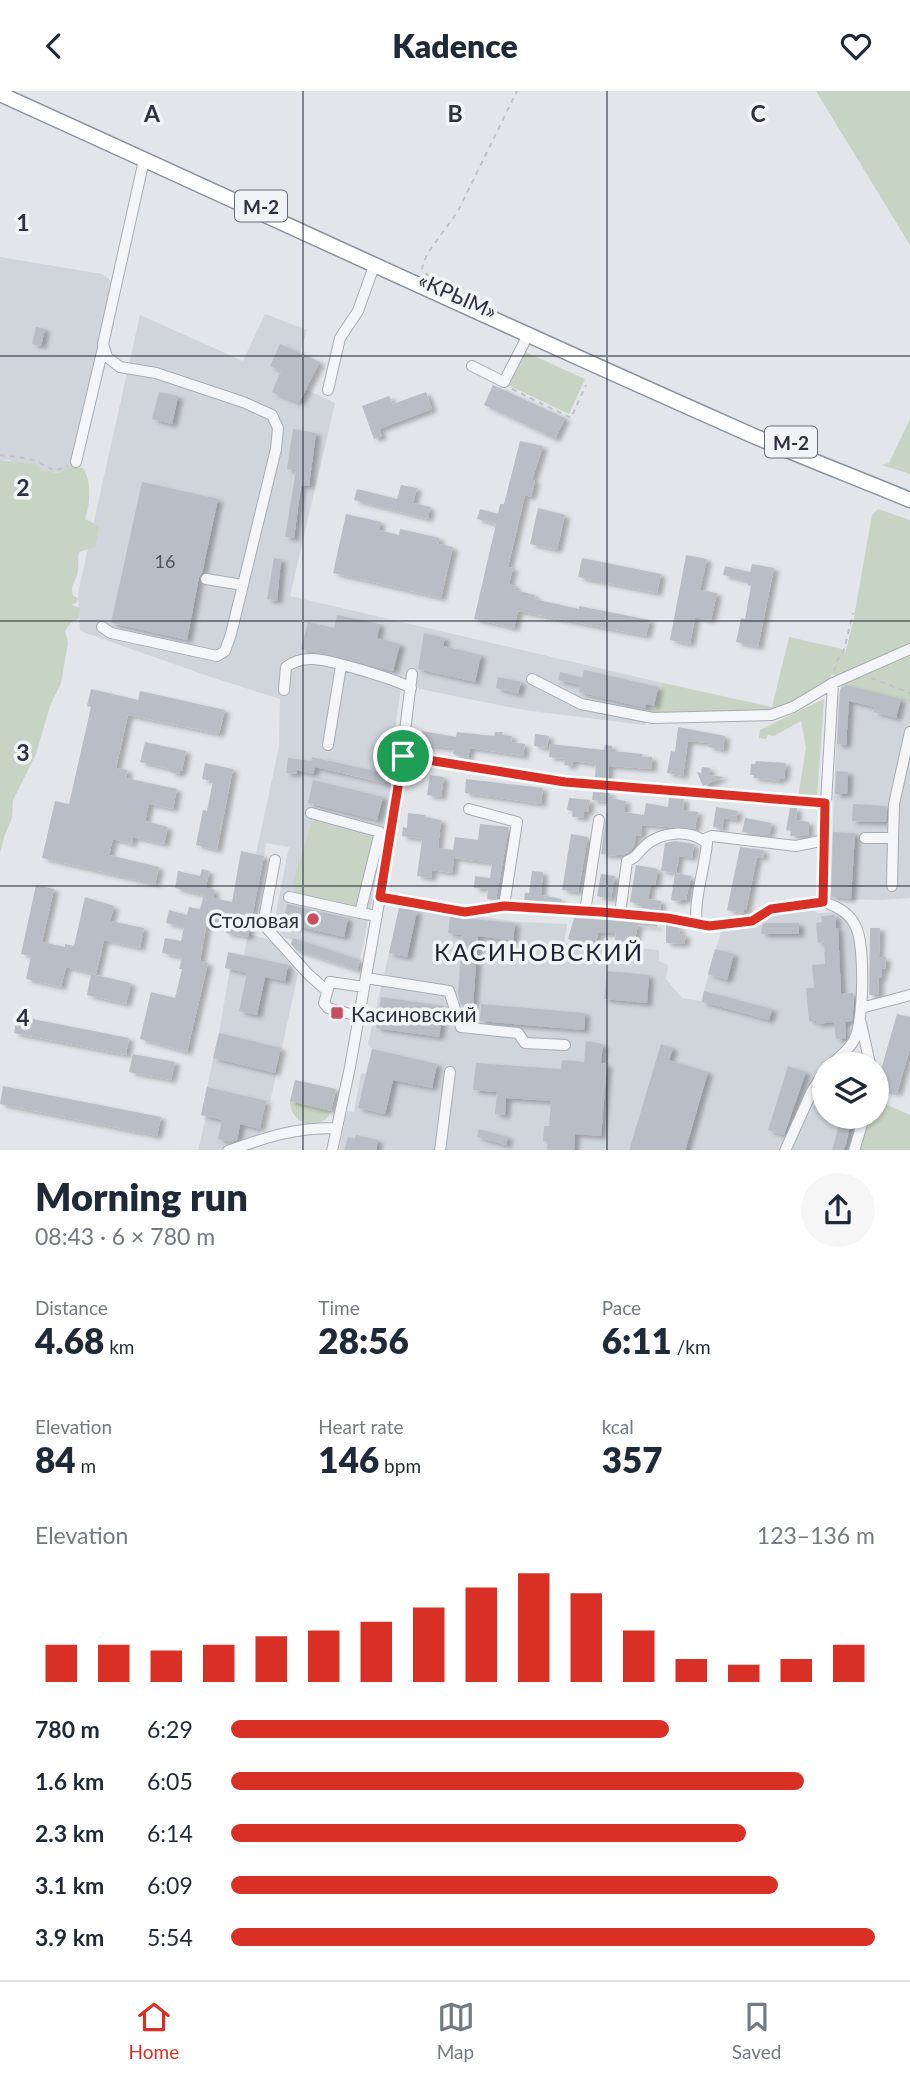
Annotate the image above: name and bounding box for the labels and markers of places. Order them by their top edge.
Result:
pin [373,726,433,786]
place label: Столовая [208,907,299,932]
marker: Столовая [305,911,321,927]
place label: Касиновский [351,1001,477,1026]
marker: Касиновский [329,1005,345,1021]

